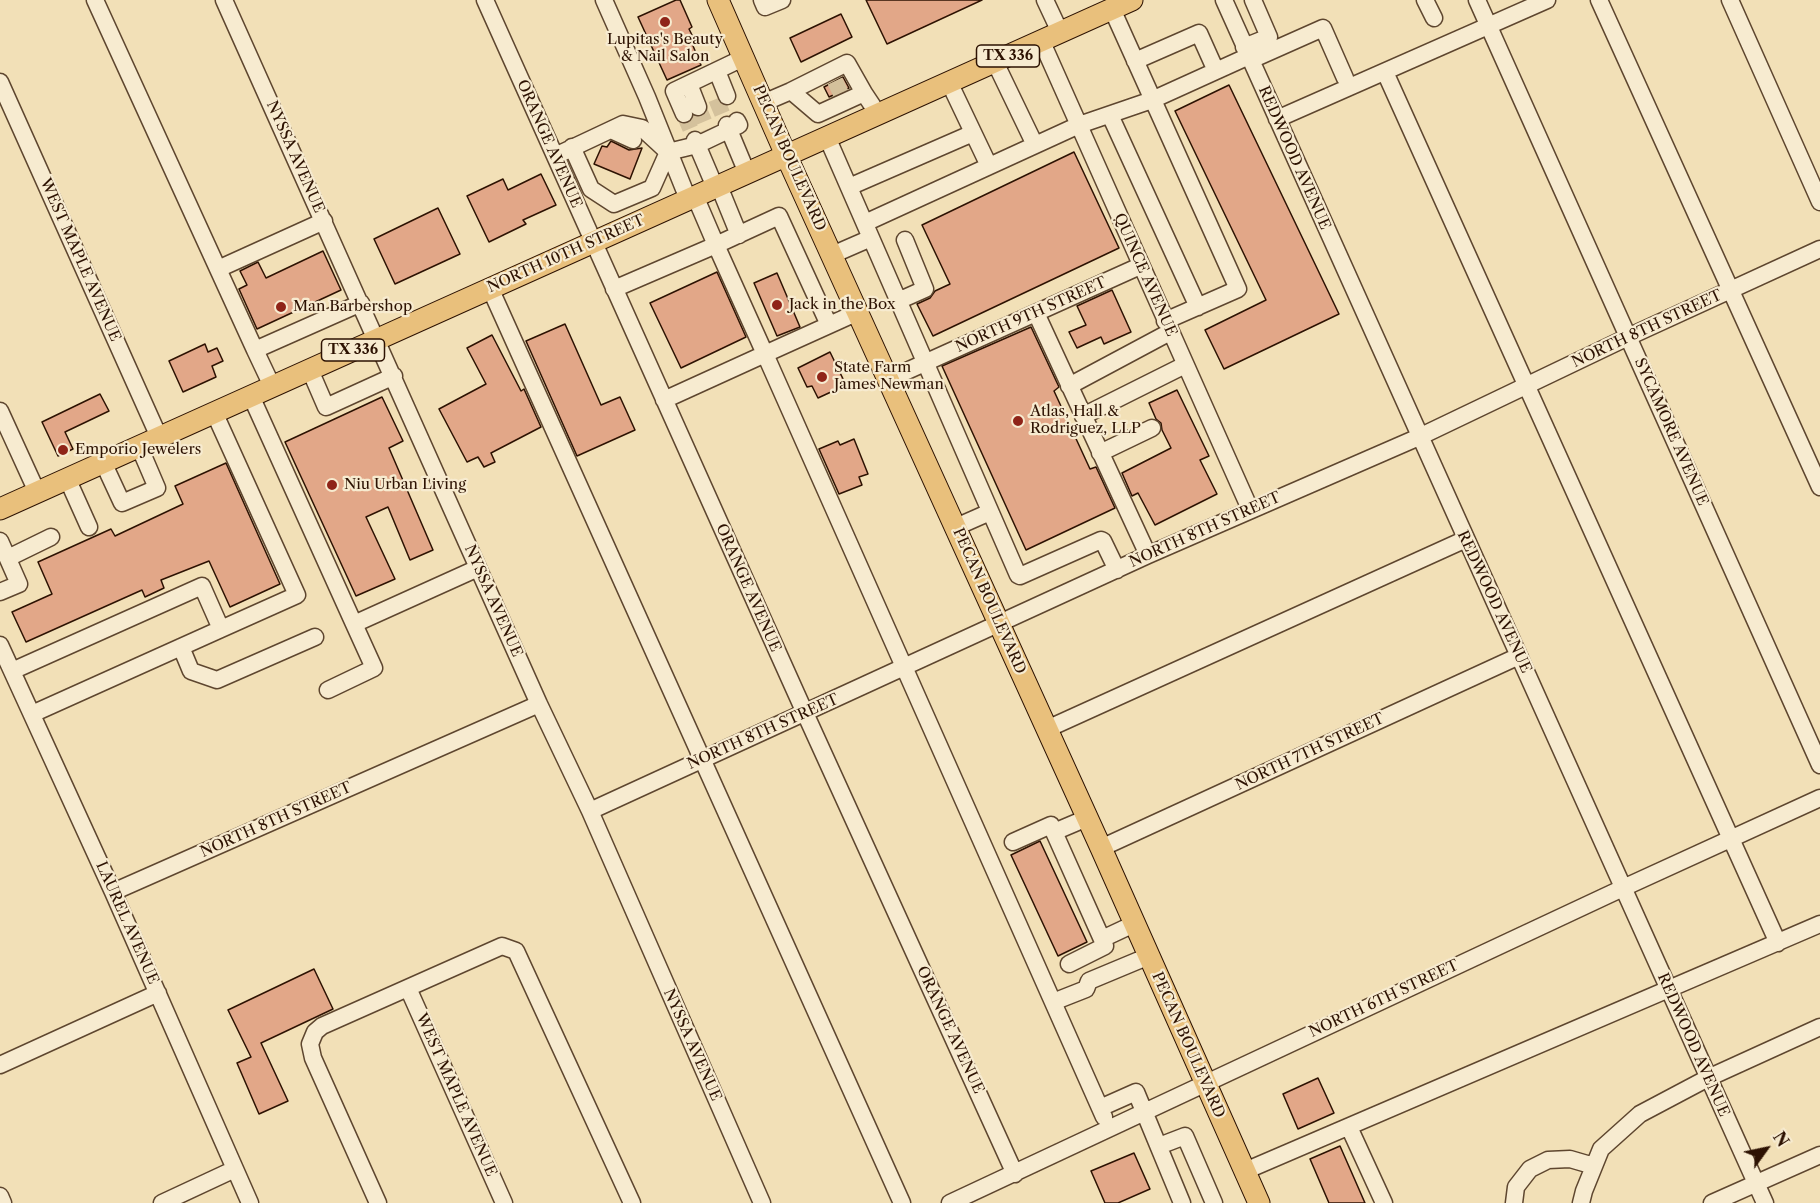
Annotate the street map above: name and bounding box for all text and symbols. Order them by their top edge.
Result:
marker: Lupitas's Beauty & Nail Salon [658,15,672,29]
place label: Lupitas's Beauty & Nail Salon [607,31,723,66]
road number: TX 336 [976,45,1040,67]
street label: ORANGE AVENUE [513,77,585,211]
street label: PECAN BOULEVARD [749,82,829,234]
street label: REDWOOD AVENUE [1254,83,1334,233]
street label: NYSSA AVENUE [262,98,328,216]
street label: WEST MAPLE AVENUE [36,176,124,344]
street label: NORTH 10TH STREET [485,211,647,297]
street label: QUINCE AVENUE [1110,211,1180,339]
street label: NORTH 9TH STREET [953,274,1109,356]
street label: NORTH 8TH STREET [1569,286,1725,372]
place label: Jack in the Box [789,296,896,314]
place label: Man Barbershop [293,298,412,316]
marker: Jack in the Box [770,298,784,312]
marker: Man Barbershop [274,300,288,314]
road number: TX 336 [322,339,385,361]
street label: SYCAMORE AVENUE [1630,355,1712,509]
place label: State Farm James Newman [834,359,944,394]
marker: State Farm James Newman [815,370,829,384]
place label: Atlas, Hall & Rodriguez, LLP [1030,403,1141,438]
marker: Atlas, Hall & Rodriguez, LLP [1011,414,1025,428]
place label: Emporio Jewelers [75,441,201,459]
marker: Emporio Jewelers [56,443,70,457]
place label: Niu Urban Living [344,476,466,494]
marker: Niu Urban Living [325,478,339,492]
street label: NORTH 8TH STREET [1127,489,1283,571]
street label: ORANGE AVENUE [712,521,784,655]
street label: PECAN BOULEVARD [949,525,1029,677]
street label: REDWOOD AVENUE [1453,528,1535,676]
street label: NYSSA AVENUE [460,542,526,660]
street label: NORTH 8TH STREET [685,691,841,773]
street label: NORTH 7TH STREET [1233,710,1387,794]
street label: NORTH 8TH STREET [198,779,354,861]
street label: LAUREL AVENUE [92,859,162,987]
street label: NORTH 6TH STREET [1306,956,1462,1042]
street label: ORANGE AVENUE [913,963,987,1097]
street label: PECAN BOULEVARD [1148,969,1228,1121]
street label: REDWOOD AVENUE [1653,970,1733,1120]
street label: NYSSA AVENUE [659,986,725,1104]
street label: WEST MAPLE AVENUE [412,1011,500,1179]
north arrow [1736,1119,1796,1179]
text: N [1769,1128,1793,1150]

